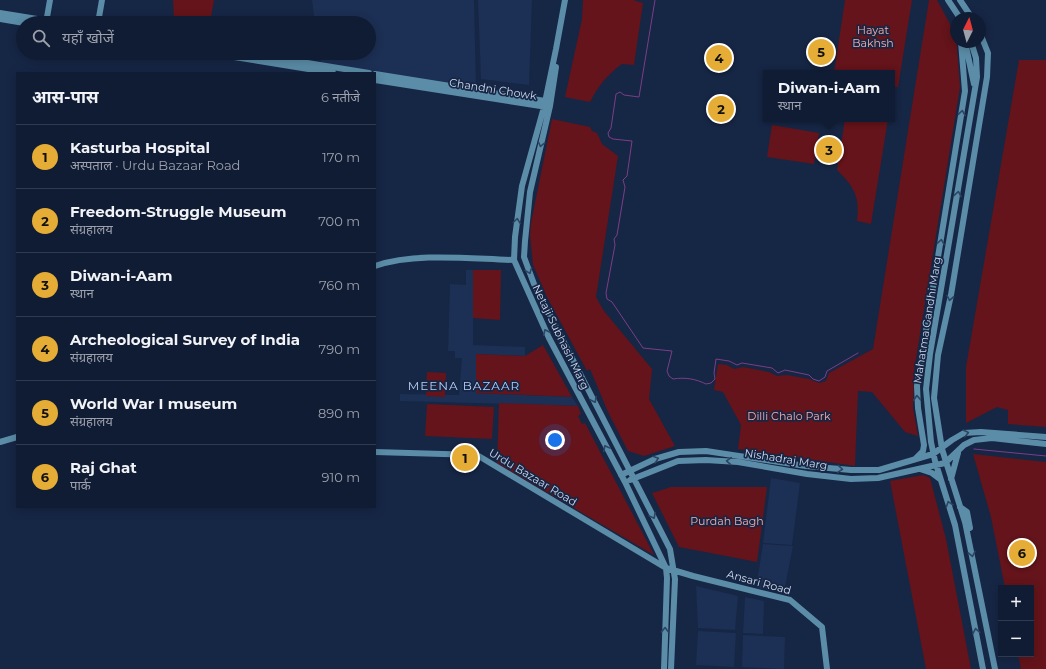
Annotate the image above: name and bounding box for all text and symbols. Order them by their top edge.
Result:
north arrow [950,12,986,48]
search box [16,16,376,60]
park label: Hayat Bakhsh [852,23,894,50]
icon: search [30,27,52,49]
text: यहाँ खोजें [62,28,114,47]
pin: 5 [808,37,834,67]
pin: 4 [706,43,732,73]
popup [763,70,895,122]
street label: Chandni Chowk [448,75,538,103]
text: Diwan-i-Aam [778,78,880,97]
text: आस-पास [32,87,99,107]
text: 6 नतीजे [321,89,360,105]
pin: 2 [708,94,734,124]
text: स्थान [778,97,801,113]
one-way arrow [957,110,966,116]
pin: 3 [816,135,842,165]
text: Kasturba Hospital [70,138,210,157]
one-way arrow [538,141,546,147]
text: 1 [42,149,48,165]
text: 170 m [322,149,360,165]
text: अस्पताल · Urdu Bazaar Road [70,157,240,173]
one-way arrow [953,191,962,197]
text: Freedom-Struggle Museum [70,202,286,221]
text: 2 [41,213,49,229]
text: 700 m [318,213,360,229]
one-way arrow [512,218,521,224]
text: संग्रहालय [70,221,113,237]
one-way arrow [936,239,945,245]
street label: Mahatma Gandhi Marg [910,255,944,385]
text: Diwan-i-Aam [70,266,172,285]
one-way arrow [525,268,533,275]
text: 3 [41,277,49,293]
text: 760 m [319,277,360,293]
street label: Netaji Subhash Marg [529,282,593,392]
text: स्थान [70,285,94,301]
one-way arrow [946,295,955,301]
one-way arrow [543,329,551,337]
text: Archeological Survey of India [70,330,300,349]
text: 4 [41,341,49,357]
text: 790 m [319,341,360,357]
text: संग्रहालय [70,349,113,365]
district label: MEENA BAZAAR [408,378,520,393]
text: World War I museum [70,394,237,413]
one-way arrow [913,395,922,401]
one-way arrow [589,396,596,403]
text: 5 [41,405,49,421]
text: 890 m [318,405,360,421]
park label: Dilli Chalo Park [747,409,831,423]
text: संग्रहालय [70,413,113,429]
your location [545,430,565,450]
one-way arrow [962,430,969,438]
pin: 1 [452,443,478,473]
one-way arrow [603,444,611,452]
street label: Urdu Bazaar Road [486,445,580,509]
street label: Nishadraj Marg [744,446,828,472]
one-way arrow [653,455,660,464]
one-way arrow [726,456,732,465]
text: Raj Ghat [70,458,137,477]
one-way arrow [837,464,843,473]
text: 6 [41,469,49,485]
text: 910 m [322,469,360,485]
text: पार्क [70,477,91,493]
one-way arrow [945,500,953,507]
one-way arrow [648,511,656,519]
park label: Purdah Bagh [690,514,764,528]
pin: 6 [1009,538,1035,568]
one-way arrow [967,551,975,557]
street label: Ansari Road [725,567,793,597]
map controls [998,585,1034,657]
button: + [998,585,1034,621]
button: − [998,621,1034,657]
one-way arrow [661,627,670,633]
one-way arrow [972,628,980,634]

